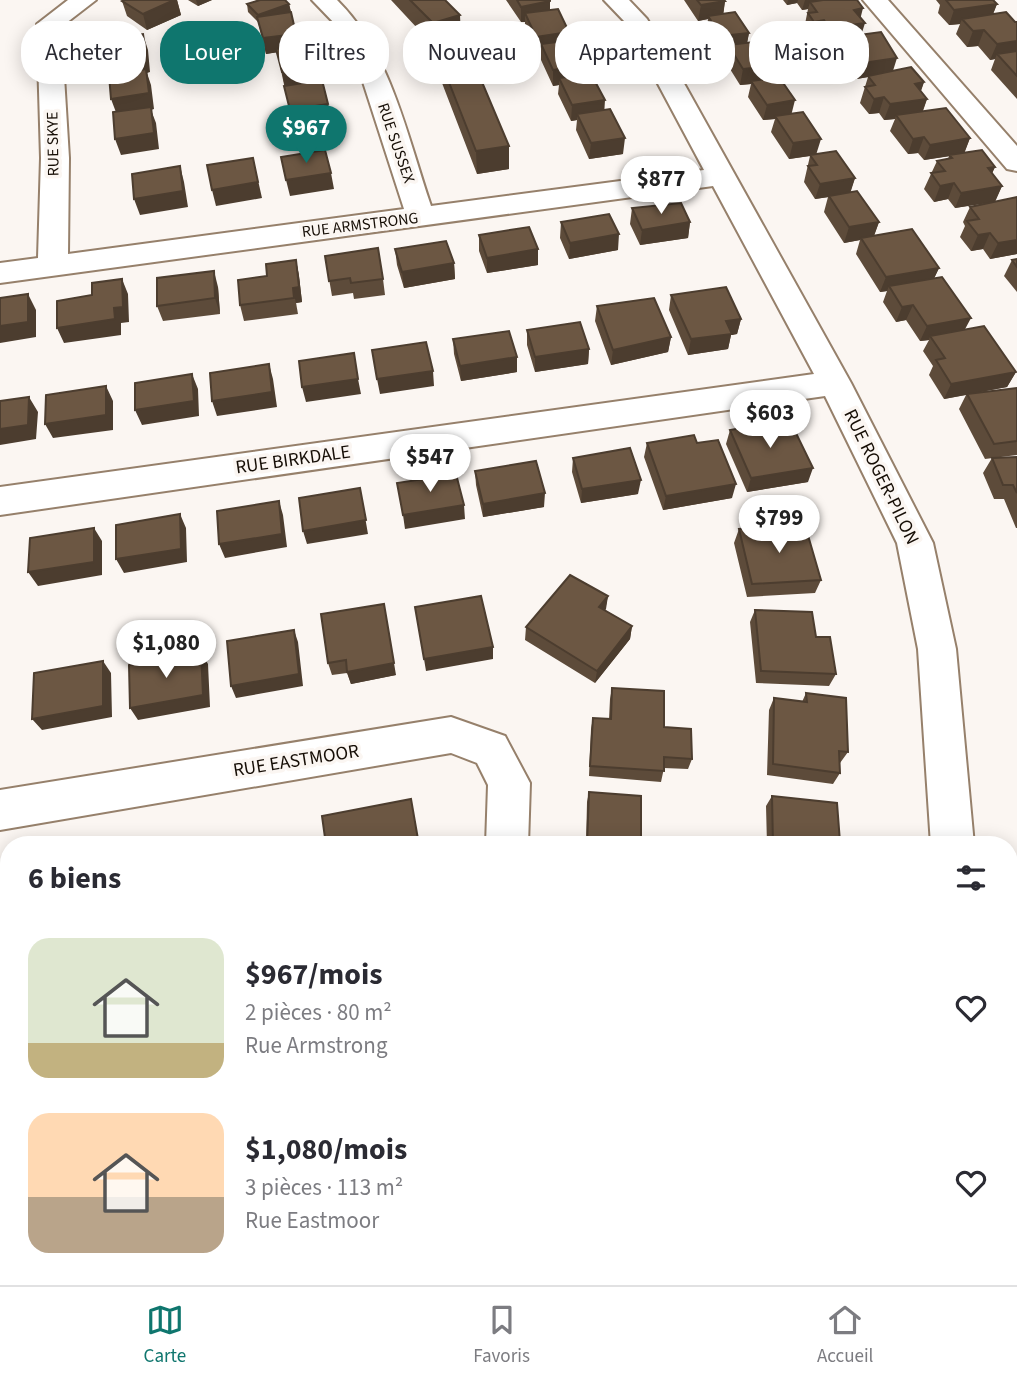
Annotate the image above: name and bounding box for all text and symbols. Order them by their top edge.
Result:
chip: Acheter [21,21,146,84]
chip: Louer [160,21,265,84]
chip: Filtres [279,21,389,84]
chip: Nouveau [403,21,541,84]
chip: Appartement [555,21,735,84]
chip: Maison [749,21,869,84]
street label: RUE SUSSEX [372,100,420,186]
pin: $967 [265,106,347,165]
street label: RUE SKYE [41,111,65,177]
text: $967 [282,111,330,144]
pin: $877 [620,156,702,216]
text: $877 [637,162,685,195]
street label: RUE ARMSTRONG [300,207,420,243]
pin: $603 [729,391,811,450]
text: $603 [746,396,794,429]
street label: RUE ROGER-PILON [837,405,925,549]
pin: $547 [389,434,471,494]
street label: RUE BIRKDALE [234,439,352,481]
text: $547 [406,440,454,473]
pin: $799 [738,496,820,555]
text: $799 [755,501,803,534]
pin: $1,080 [109,620,223,680]
text: $1,080 [132,626,200,659]
street label: RUE EASTMOOR [231,738,361,784]
text: 6 biens [28,857,121,900]
icon: filters [952,859,990,897]
text: $967/mois [245,953,382,996]
icon: home [84,966,168,1050]
icon: heart [952,989,990,1027]
text: 2 pièces · 80 m² [245,996,392,1029]
text: Rue Armstrong [245,1029,388,1062]
text: $1,080/mois [245,1128,407,1171]
icon: home [84,1141,168,1225]
icon: heart [952,1164,990,1202]
text: 3 pièces · 113 m² [245,1171,403,1204]
text: Rue Eastmoor [245,1204,379,1237]
tab: Carte [144,1301,186,1370]
tab: Favoris [473,1301,530,1370]
tab: Accueil [817,1301,873,1370]

